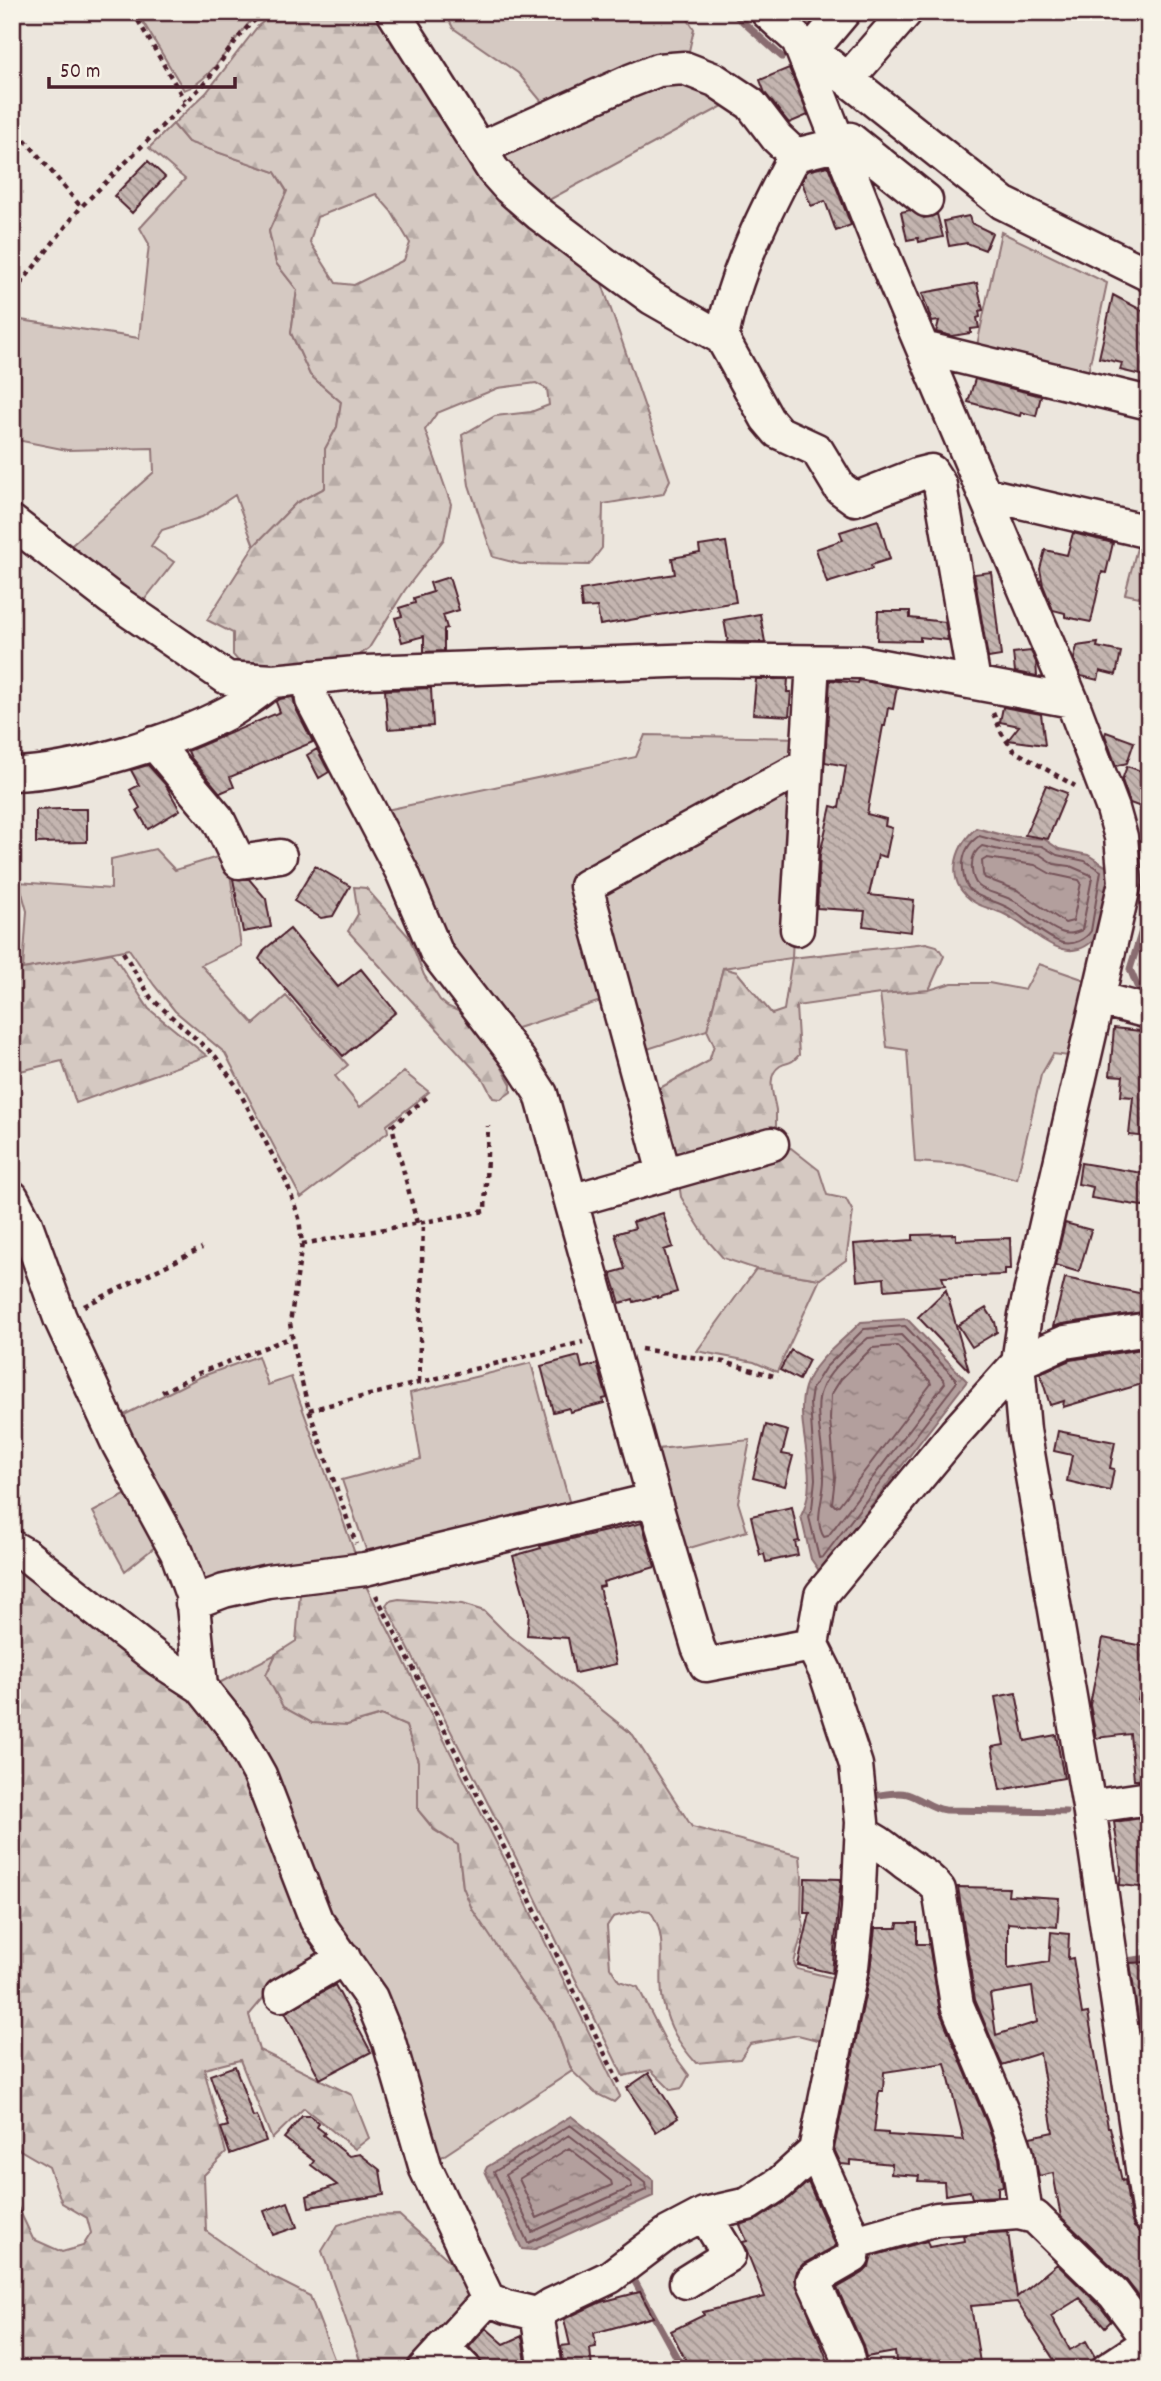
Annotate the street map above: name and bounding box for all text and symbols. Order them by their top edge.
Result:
scale bar [49,46,234,90]
text: 50 m [60,58,100,88]

